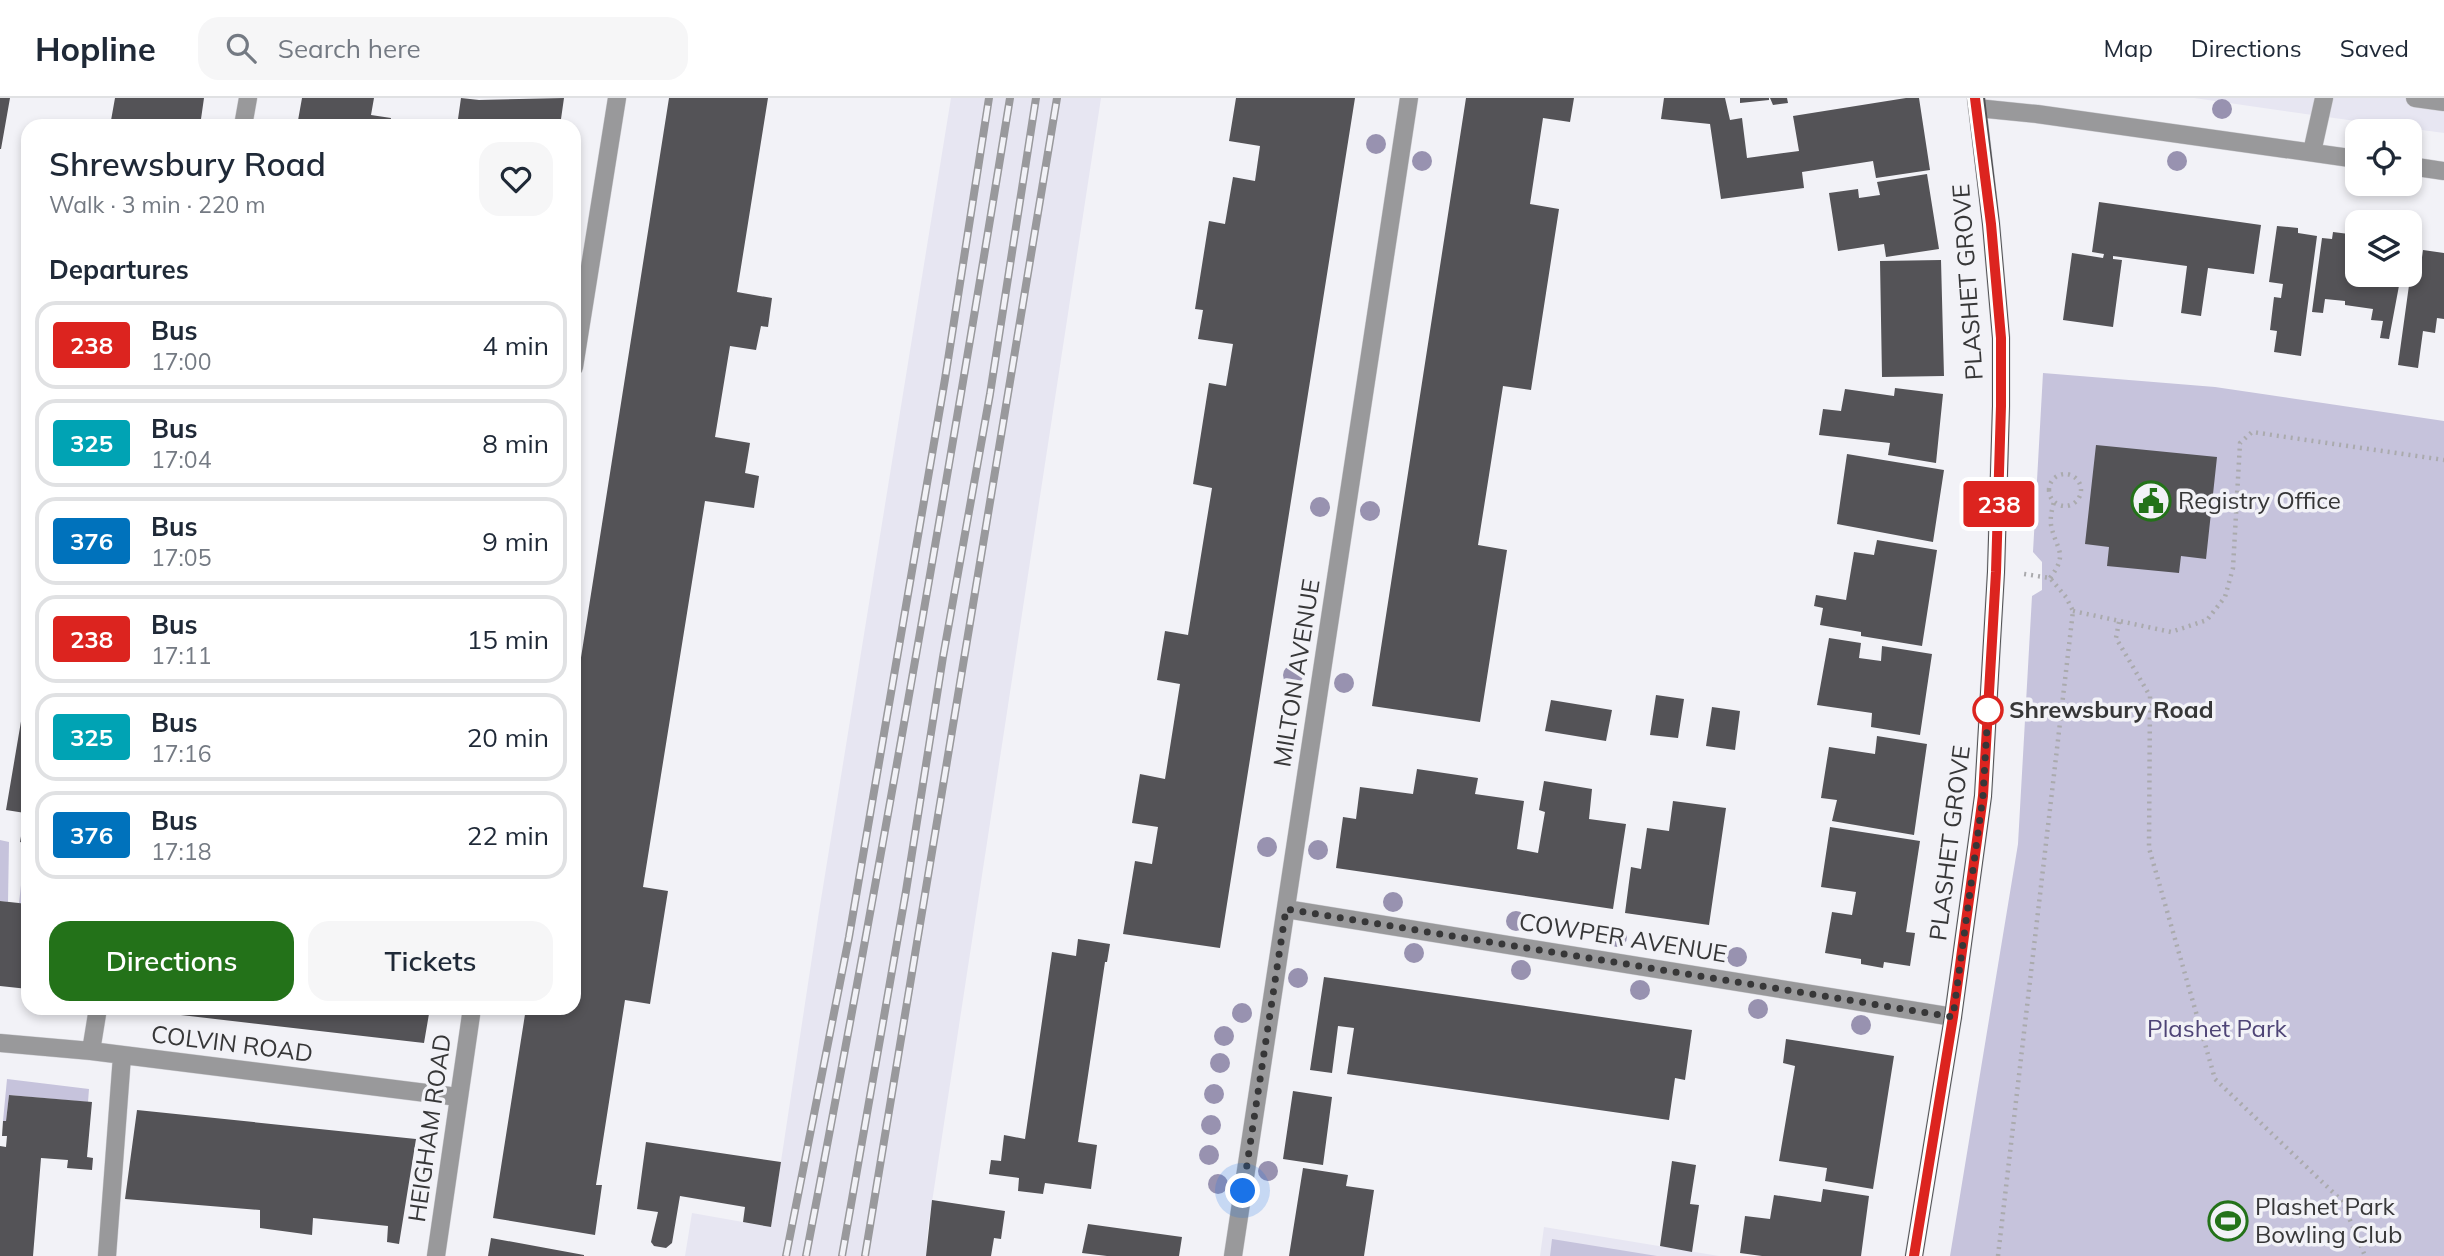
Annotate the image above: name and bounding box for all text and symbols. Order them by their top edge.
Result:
search box [198,17,688,80]
text: Hopline [35,28,156,69]
icon: search [222,29,260,67]
text: Search here [278,32,421,65]
text: Map [2103,33,2153,63]
text: Directions [2191,33,2302,63]
text: Saved [2340,33,2409,63]
map controls [2345,119,2422,287]
button: locate [2345,119,2422,196]
button: heart [479,142,553,216]
text: Shrewsbury Road [49,143,326,184]
street label: PLASHET GROVE [1945,183,1989,381]
text: Walk · 3 min · 220 m [49,190,266,219]
button: layers [2345,210,2422,287]
text: Departures [49,253,189,286]
text: Bus [151,314,197,347]
text: 4 min [482,329,549,362]
text: 238 [70,330,113,360]
text: 17:00 [151,347,211,376]
text: Bus [151,412,197,445]
text: 8 min [482,427,549,460]
text: 325 [70,428,113,458]
text: 17:04 [151,445,211,474]
public building icon: Registry Office [2130,480,2172,522]
line badge: 238 [1959,481,2039,527]
place label: Registry Office [2178,485,2341,515]
text: 238 [1977,489,2021,519]
text: Bus [151,510,197,543]
text: 9 min [482,525,549,558]
text: 376 [70,526,113,556]
text: 17:05 [151,543,211,572]
street label: MILTON AVENUE [1266,577,1326,769]
text: Bus [151,608,197,641]
text: 15 min [467,623,549,656]
text: 238 [70,624,113,654]
text: 17:11 [151,641,211,670]
place label: Shrewsbury Road [2009,694,2214,724]
marker: Shrewsbury Road [1973,695,2003,725]
text: Bus [151,706,197,739]
text: 20 min [467,721,549,754]
text: 325 [70,722,113,752]
text: 17:16 [151,739,211,768]
street label: PLASHET GROVE [1922,743,1976,942]
text: Bus [151,804,197,837]
text: 22 min [467,819,549,852]
text: 376 [70,820,113,850]
text: 17:18 [151,837,211,866]
street label: COWPER AVENUE [1517,906,1729,968]
button: Directions [49,921,294,1001]
button: Tickets [308,921,553,1001]
park label: Plashet Park [2147,1013,2288,1043]
street label: COLVIN ROAD [150,1018,315,1068]
street label: HEIGHAM ROAD [401,1032,457,1224]
your location [1225,1173,1260,1208]
place label: Plashet Park Bowling Club [2255,1191,2402,1249]
sports icon: Plashet Park Bowling Club [2207,1200,2249,1242]

